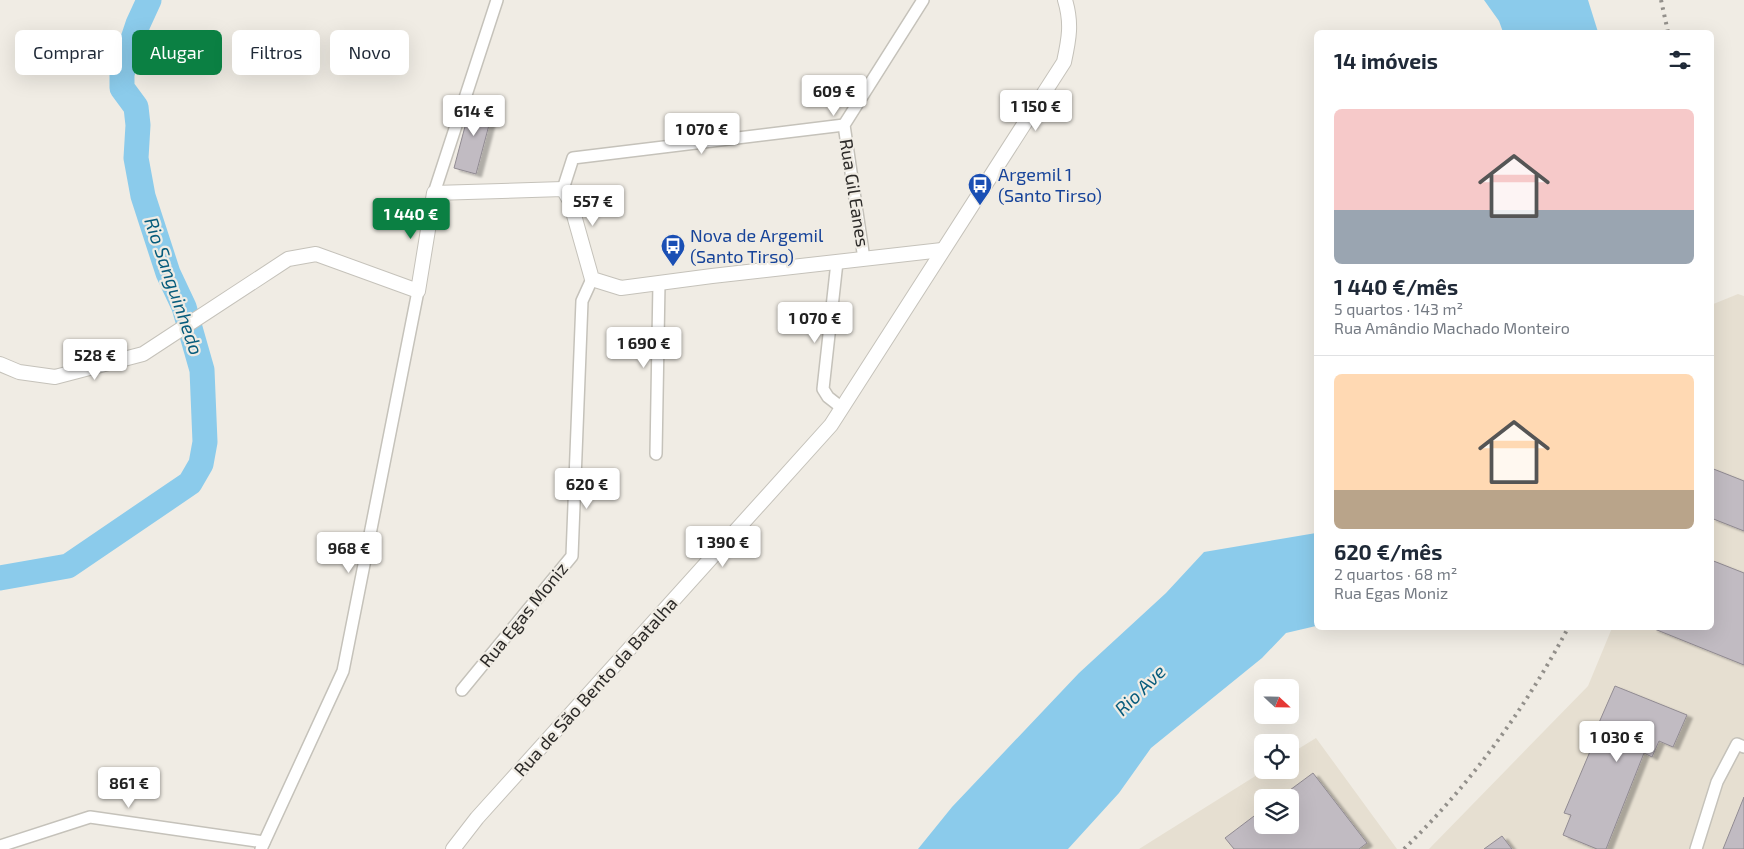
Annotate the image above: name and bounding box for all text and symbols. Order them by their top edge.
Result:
chip: Comprar [15,30,122,75]
chip: Alugar [132,30,222,75]
chip: Filtros [232,30,320,75]
chip: Novo [330,30,409,75]
icon: filters [1666,46,1694,74]
text: 14 imóveis [1334,48,1438,73]
pin: 609 € [799,74,869,117]
text: 609 € [813,81,855,100]
pin: 1 150 € [990,90,1082,132]
pin: 614 € [439,94,509,137]
text: 1 150 € [1011,96,1061,115]
text: 614 € [454,101,494,120]
pin: 1 070 € [656,112,748,155]
text: 1 070 € [676,119,728,138]
street label: Rua Gil Eanes [836,137,874,248]
icon: home [1469,141,1559,231]
place label: Argemil 1 (Santo Tirso) [998,163,1102,206]
bus stop icon: Argemil 1 (Santo Tirso) [967,172,993,206]
pin: 557 € [558,184,628,227]
text: 557 € [573,191,613,210]
pin: 1 440 € [365,198,457,240]
text: 1 440 € [384,204,438,223]
water label: Rio Sanguinhedo [140,214,209,358]
place label: Nova de Argemil (Santo Tirso) [690,224,824,267]
bus stop icon: Nova de Argemil (Santo Tirso) [660,233,686,267]
text: 1 440 €/mês [1334,274,1458,299]
text: 5 quartos · 143 m² [1334,299,1463,318]
pin: 1 070 € [769,302,861,344]
text: 1 070 € [789,308,841,327]
text: Rua Amândio Machado Monteiro [1334,318,1570,337]
pin: 1 690 € [598,326,690,369]
text: 1 690 € [617,333,671,352]
pin: 528 € [60,338,130,381]
text: 528 € [74,345,116,364]
icon: home [1469,407,1559,497]
pin: 620 € [552,468,622,510]
text: 620 € [566,474,608,493]
pin: 1 390 € [677,526,769,568]
pin: 968 € [314,532,384,574]
text: 1 390 € [697,532,749,551]
text: 968 € [328,538,370,557]
text: 620 €/mês [1334,539,1442,564]
street label: Rua Egas Moniz [474,558,572,671]
text: 2 quartos · 68 m² [1334,564,1457,583]
text: Rua Egas Moniz [1334,583,1448,602]
street label: Rua de São Bento da Batalha [509,592,682,780]
water label: Rio Ave [1109,659,1170,720]
north arrow [1254,679,1299,724]
map controls [1254,679,1299,834]
pin: 1 030 € [1571,720,1663,763]
text: 1 030 € [1590,727,1644,746]
button: locate [1254,734,1299,779]
pin: 861 € [94,766,164,809]
text: 861 € [109,773,149,792]
button: layers [1254,789,1299,834]

